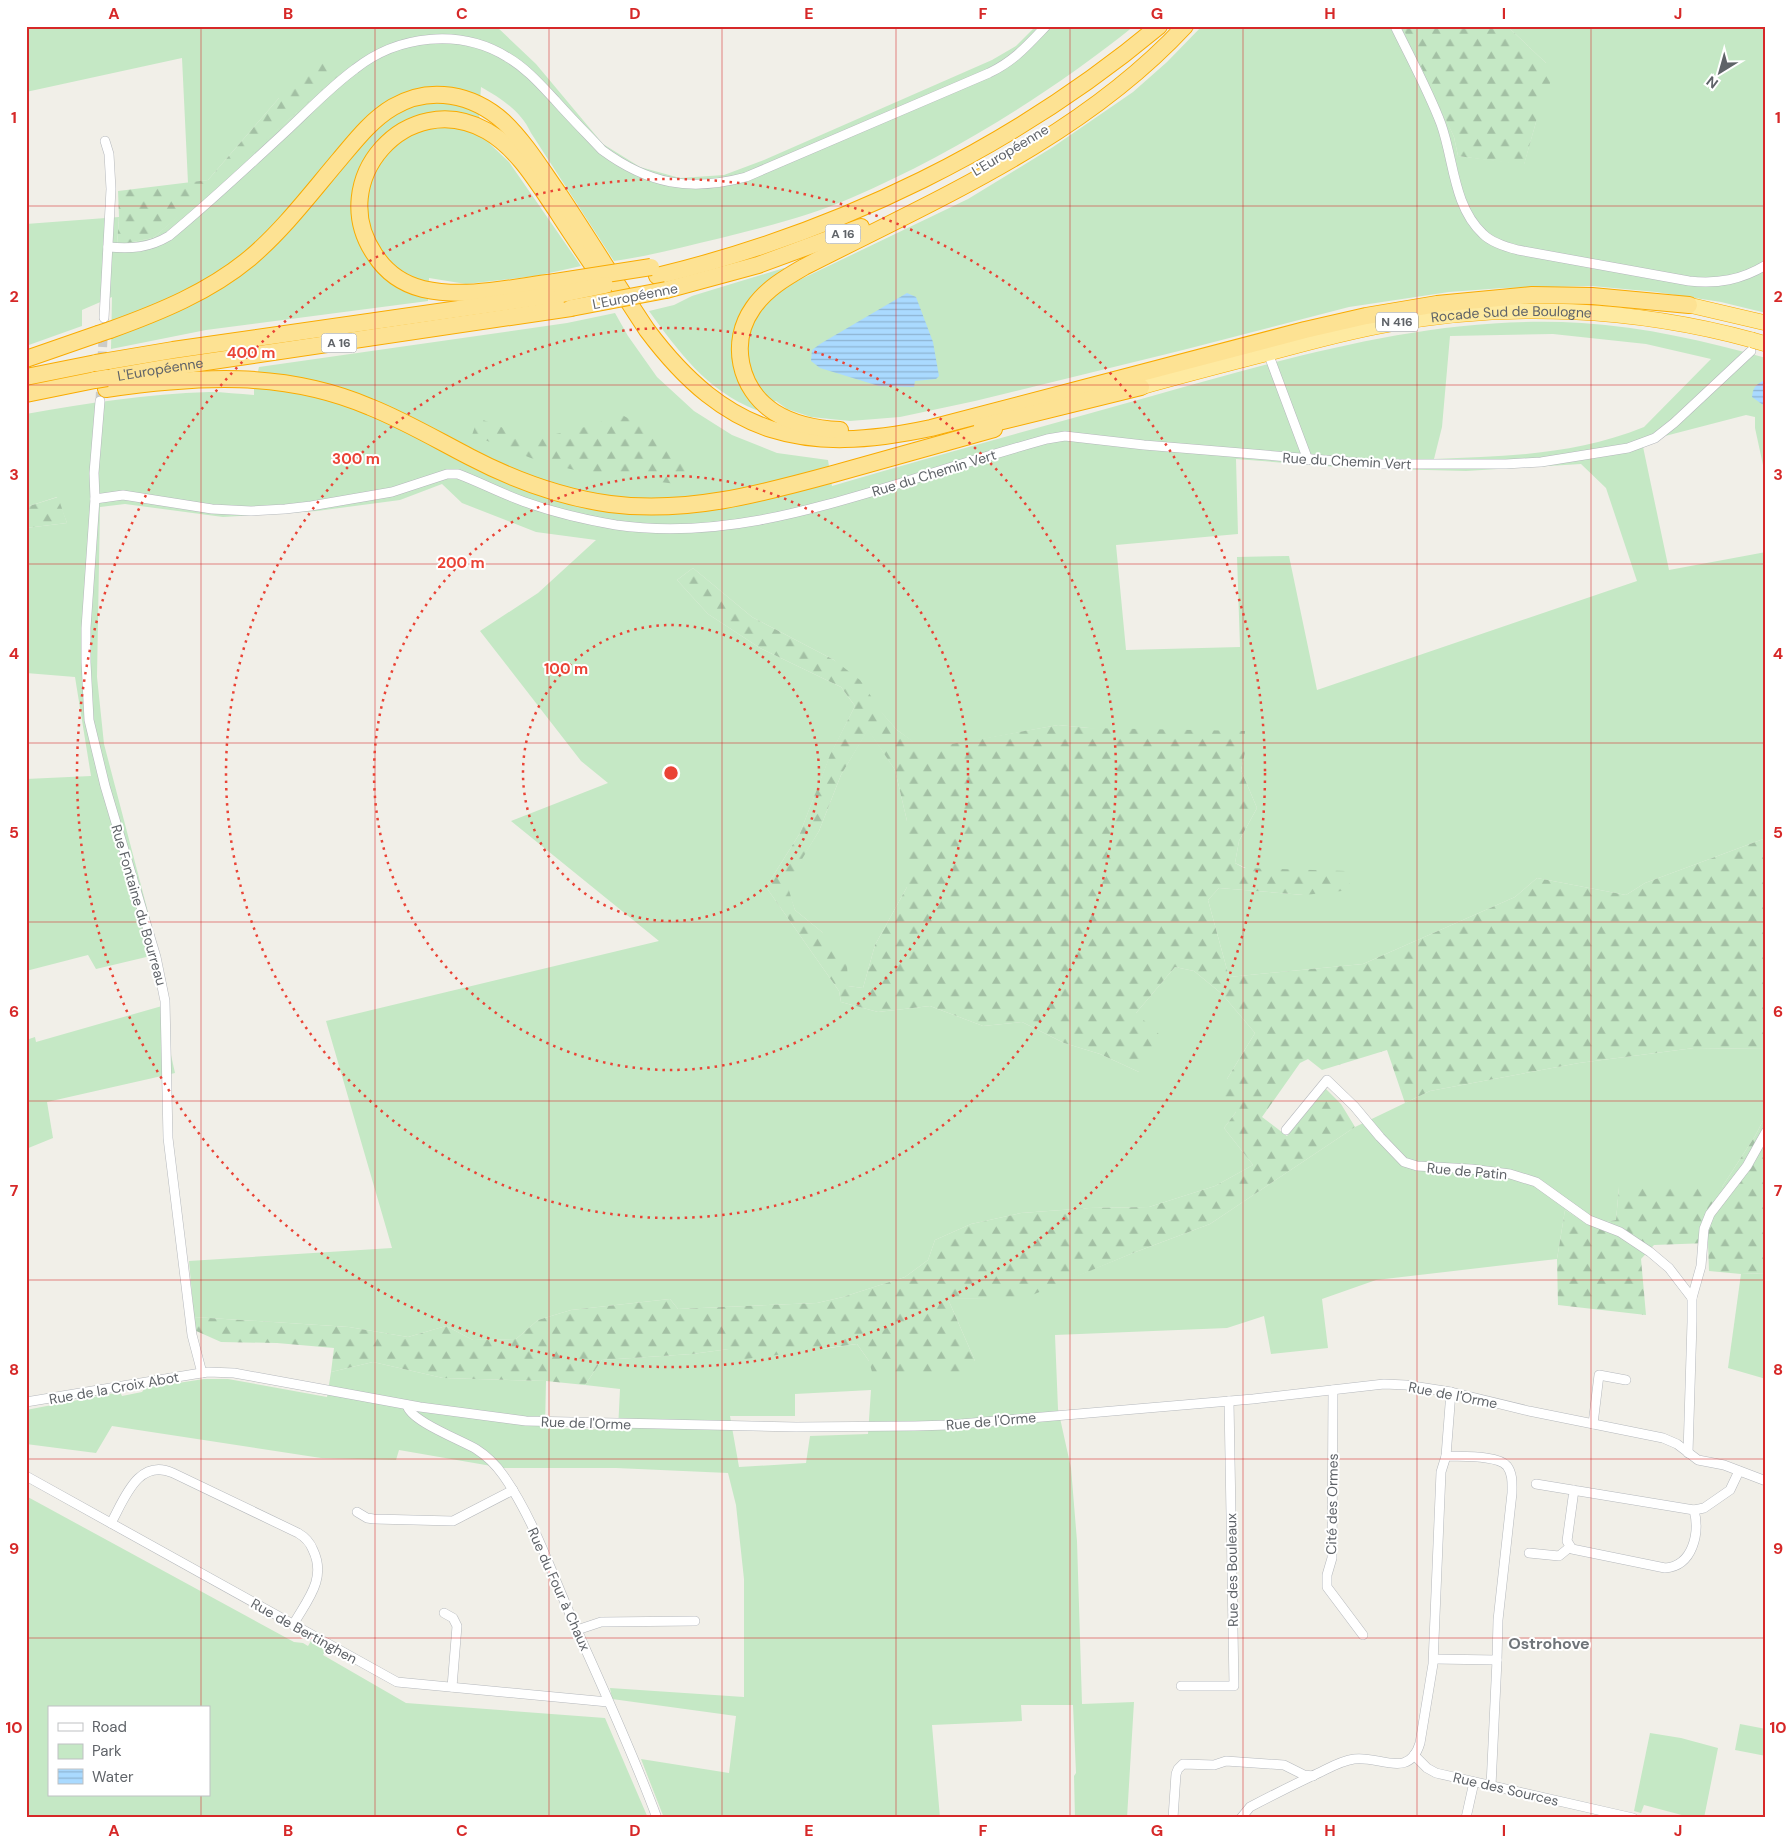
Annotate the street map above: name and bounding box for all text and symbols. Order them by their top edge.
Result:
text: A [108,3,120,24]
text: B [283,3,293,24]
text: C [456,3,468,24]
text: D [629,3,641,24]
text: E [804,3,814,24]
text: F [979,3,988,24]
text: G [1151,3,1163,24]
text: H [1324,3,1336,24]
text: I [1502,3,1506,24]
text: J [1674,3,1682,24]
north arrow [1694,48,1744,98]
text: N [1703,72,1722,93]
text: 1 [11,107,17,128]
text: 1 [1775,107,1781,128]
street label: L'Européenne [968,120,1052,180]
road number: A 16 [826,224,860,243]
street label: L'Européenne [591,279,679,313]
text: 2 [9,286,19,307]
text: 2 [1773,286,1783,307]
street label: Rocade Sud de Boulogne [1430,302,1593,327]
road number: N 416 [1376,313,1418,332]
road number: A 16 [322,333,356,352]
text: 400 m [227,343,275,363]
street label: L'Européenne [116,353,204,385]
street label: Rue du Chemin Vert [870,445,998,501]
text: 300 m [332,449,380,469]
street label: Rue du Chemin Vert [1282,449,1412,473]
text: 3 [9,464,19,485]
text: 3 [1773,464,1783,485]
text: 200 m [437,553,485,573]
text: 4 [9,643,19,664]
text: 4 [1773,643,1783,664]
text: 100 m [544,659,588,679]
centre of rings [662,764,680,782]
text: 5 [9,822,19,843]
street label: Rue Fontaine du Bourreau [107,822,171,988]
text: 5 [1773,822,1783,843]
text: 6 [9,1001,19,1022]
text: 6 [1773,1001,1783,1022]
street label: Rue de Patin [1426,1159,1508,1183]
text: 7 [10,1180,19,1201]
text: 7 [1774,1180,1783,1201]
text: 8 [9,1359,19,1380]
text: 8 [1773,1359,1783,1380]
street label: Rue de la Croix Abot [48,1368,180,1408]
street label: Rue de l'Orme [1407,1378,1499,1412]
street label: Rue de l'Orme [945,1408,1037,1434]
street label: Rue de l'Orme [541,1412,631,1434]
street label: Cité des Ormes [1322,1453,1342,1555]
street label: Rue des Bouleaux [1222,1513,1242,1627]
street label: Rue du Four à Chaux [524,1525,594,1653]
text: 9 [9,1538,19,1559]
text: 9 [1773,1538,1783,1559]
street label: Rue de Bertinghen [248,1594,360,1668]
district label: Ostrohove [1508,1633,1590,1654]
legend [48,1706,210,1796]
text: 10 [5,1717,23,1738]
text: Road [92,1717,127,1737]
text: 10 [1769,1717,1787,1738]
text: Park [92,1741,122,1761]
text: Water [92,1767,134,1787]
street label: Rue des Sources [1451,1768,1561,1810]
text: A [108,1820,120,1841]
text: B [283,1820,293,1841]
text: C [456,1820,468,1841]
text: D [629,1820,641,1841]
text: E [804,1820,814,1841]
text: F [979,1820,988,1841]
text: G [1151,1820,1163,1841]
text: H [1324,1820,1336,1841]
text: I [1502,1820,1506,1841]
text: J [1674,1820,1682,1841]

